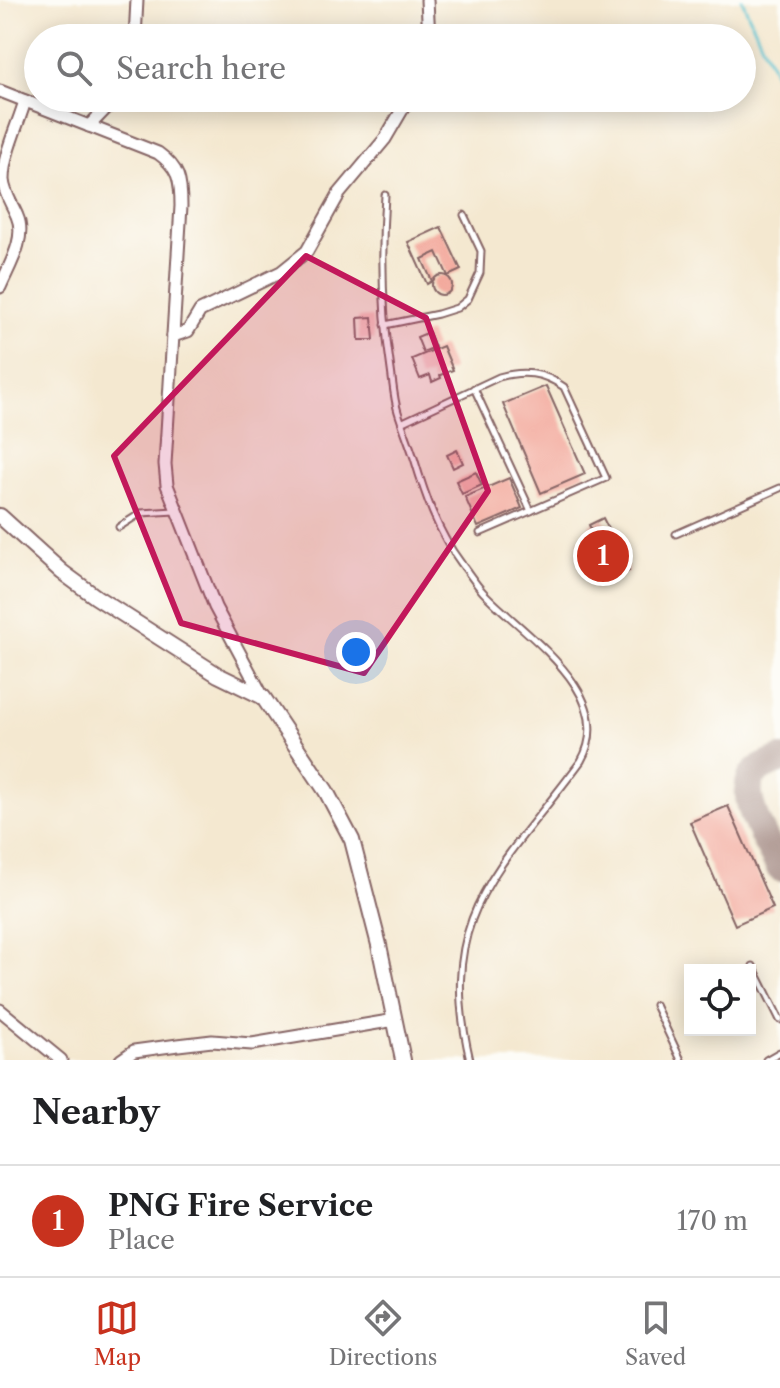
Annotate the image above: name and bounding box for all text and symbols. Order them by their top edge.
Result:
search box [24,24,756,112]
icon: search [52,46,96,90]
text: Search here [116,50,286,87]
pin: 1 [577,526,629,586]
your location [336,632,376,672]
map controls [684,964,756,1036]
button: locate [684,964,756,1036]
text: Nearby [32,1091,160,1133]
text: PNG Fire Service [108,1187,373,1224]
text: 1 [52,1205,64,1237]
text: 170 m [677,1205,748,1237]
text: Place [108,1224,175,1256]
tab: Map [94,1296,141,1371]
tab: Directions [329,1296,437,1371]
tab: Saved [625,1296,686,1371]

